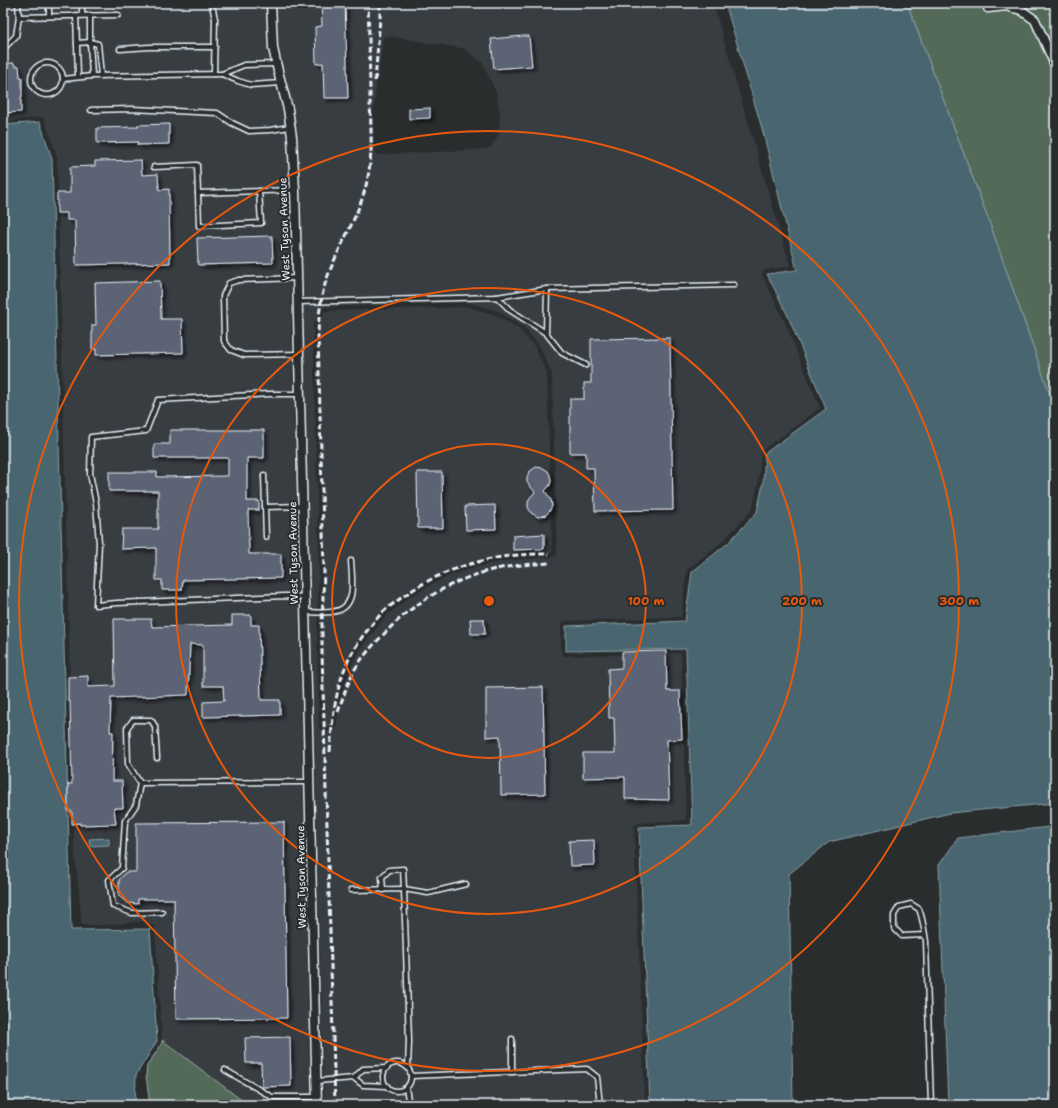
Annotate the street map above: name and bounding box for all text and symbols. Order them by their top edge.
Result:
street label: West Tyson Avenue [275,177,294,281]
street label: West Tyson Avenue [285,501,302,605]
text: 100 m [628,593,665,609]
text: 200 m [782,593,822,609]
text: 300 m [939,593,979,609]
centre of rings [482,594,496,608]
street label: West Tyson Avenue [293,825,310,929]

